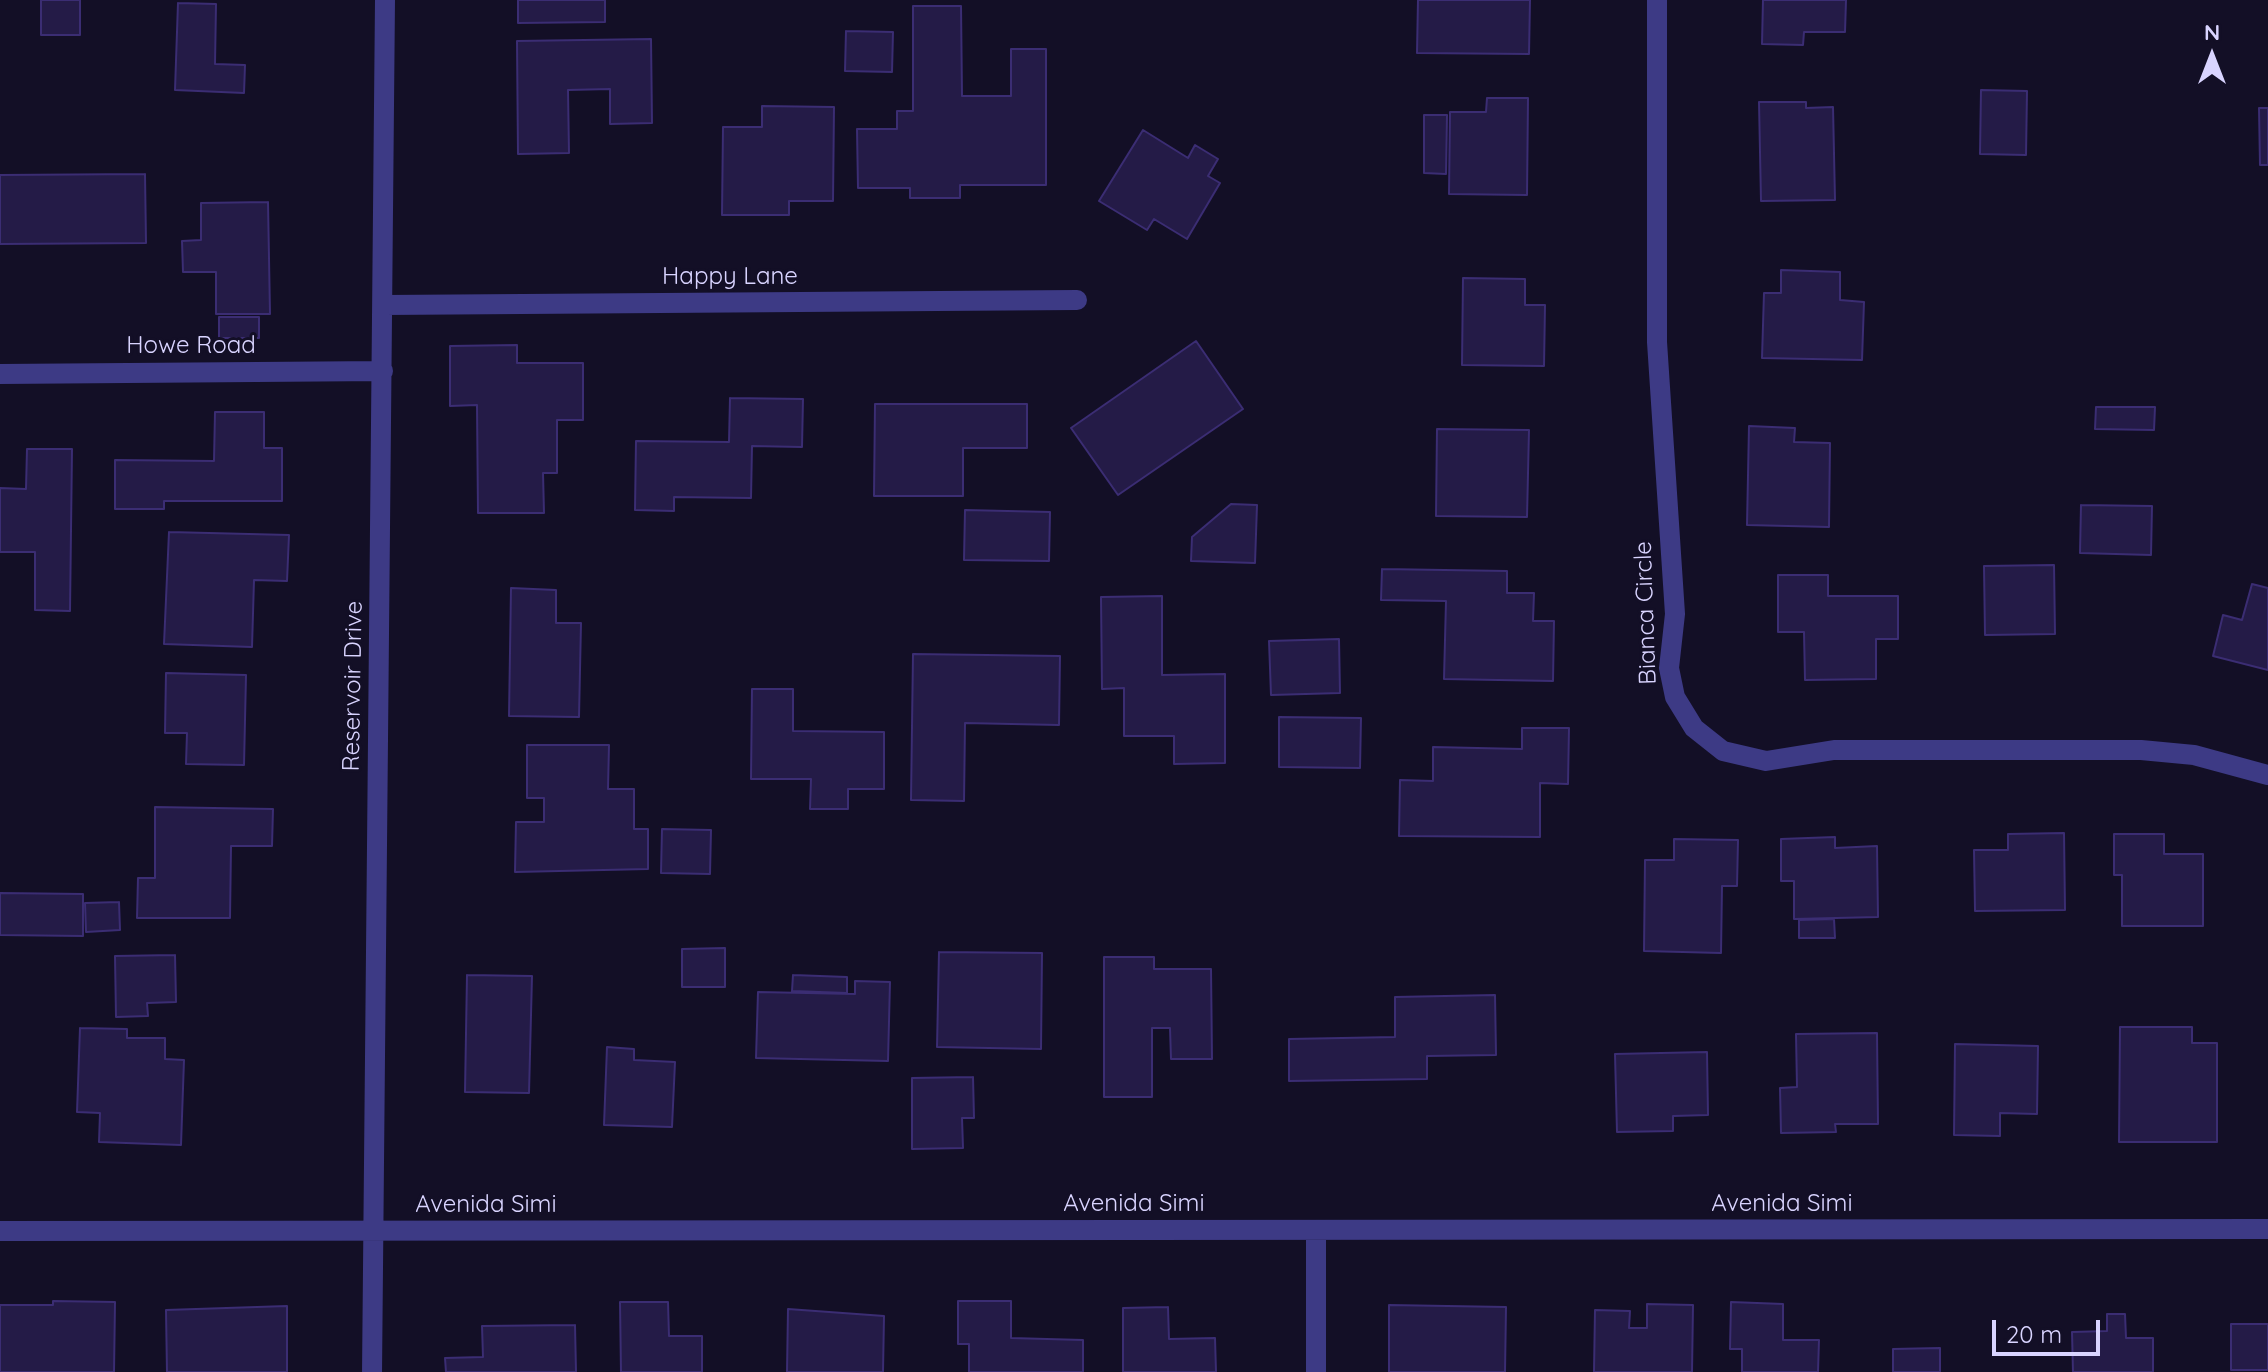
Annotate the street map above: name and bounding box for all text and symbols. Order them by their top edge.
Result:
north arrow [2172,16,2252,96]
text: N [2204,18,2220,46]
street label: Happy Lane [662,263,798,291]
street label: Howe Road [126,332,256,360]
street label: Bianca Circle [1629,541,1663,685]
street label: Reservoir Drive [337,600,369,772]
street label: Avenida Simi [1063,1190,1205,1218]
street label: Avenida Simi [1711,1190,1853,1218]
street label: Avenida Simi [415,1191,557,1219]
scale bar [1996,1304,2104,1354]
text: 20 m [2006,1319,2062,1349]

